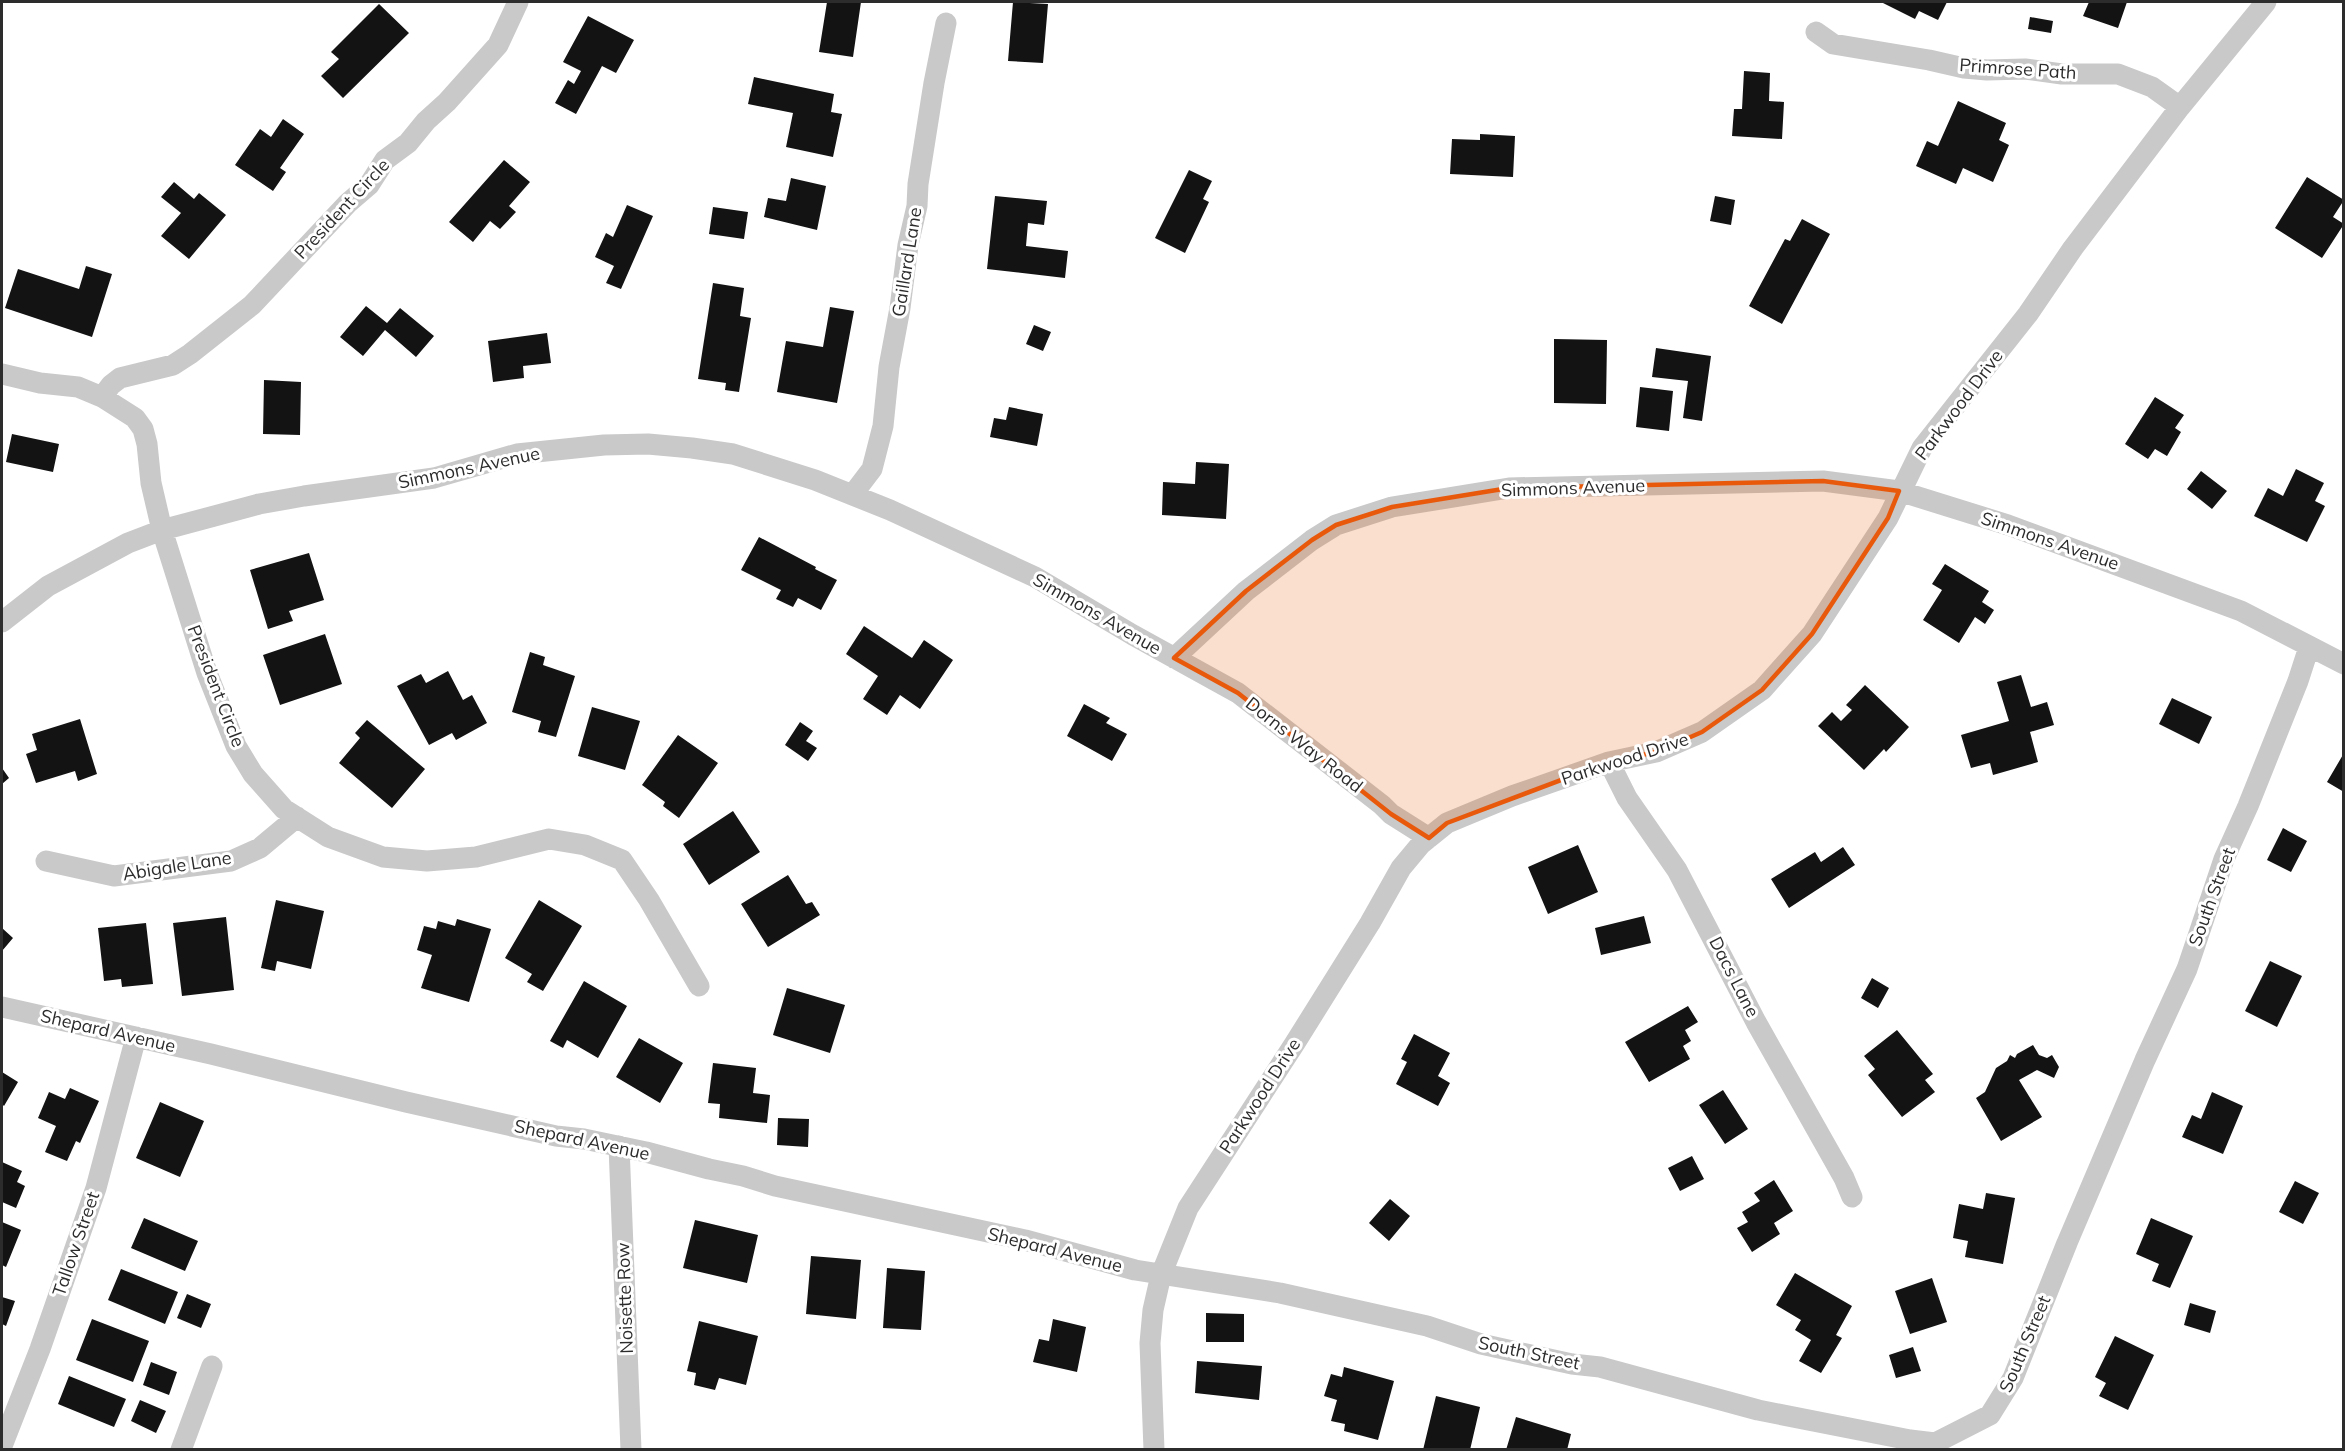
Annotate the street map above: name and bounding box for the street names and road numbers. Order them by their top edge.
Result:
street label: Primrose Path [1959,53,2077,84]
street label: President Circle [289,154,394,264]
street label: Gaillard Lane [887,206,927,318]
street label: Parkwood Drive [1910,345,2008,465]
street label: Simmons Avenue [396,441,542,494]
street label: Simmons Avenue [1500,473,1645,502]
street label: Simmons Avenue [1978,506,2122,575]
street label: Simmons Avenue [1029,568,1165,660]
street label: President Circle [183,621,250,750]
street label: Dorns Way Road [1241,692,1368,798]
street label: Parkwood Drive [1558,727,1691,790]
street label: South Street [2183,844,2240,949]
street label: Abigale Lane [121,846,233,885]
street label: Dacs Lane [1704,932,1765,1021]
street label: Shepard Avenue [38,1004,178,1057]
street label: Parkwood Drive [1214,1034,1305,1158]
street label: Shepard Avenue [512,1114,652,1165]
street label: Tallow Street [47,1188,104,1299]
street label: Shepard Avenue [985,1222,1125,1277]
street label: Noisette Row [611,1242,638,1354]
street label: South Street [1994,1292,2055,1396]
street label: South Street [1476,1331,1582,1374]

